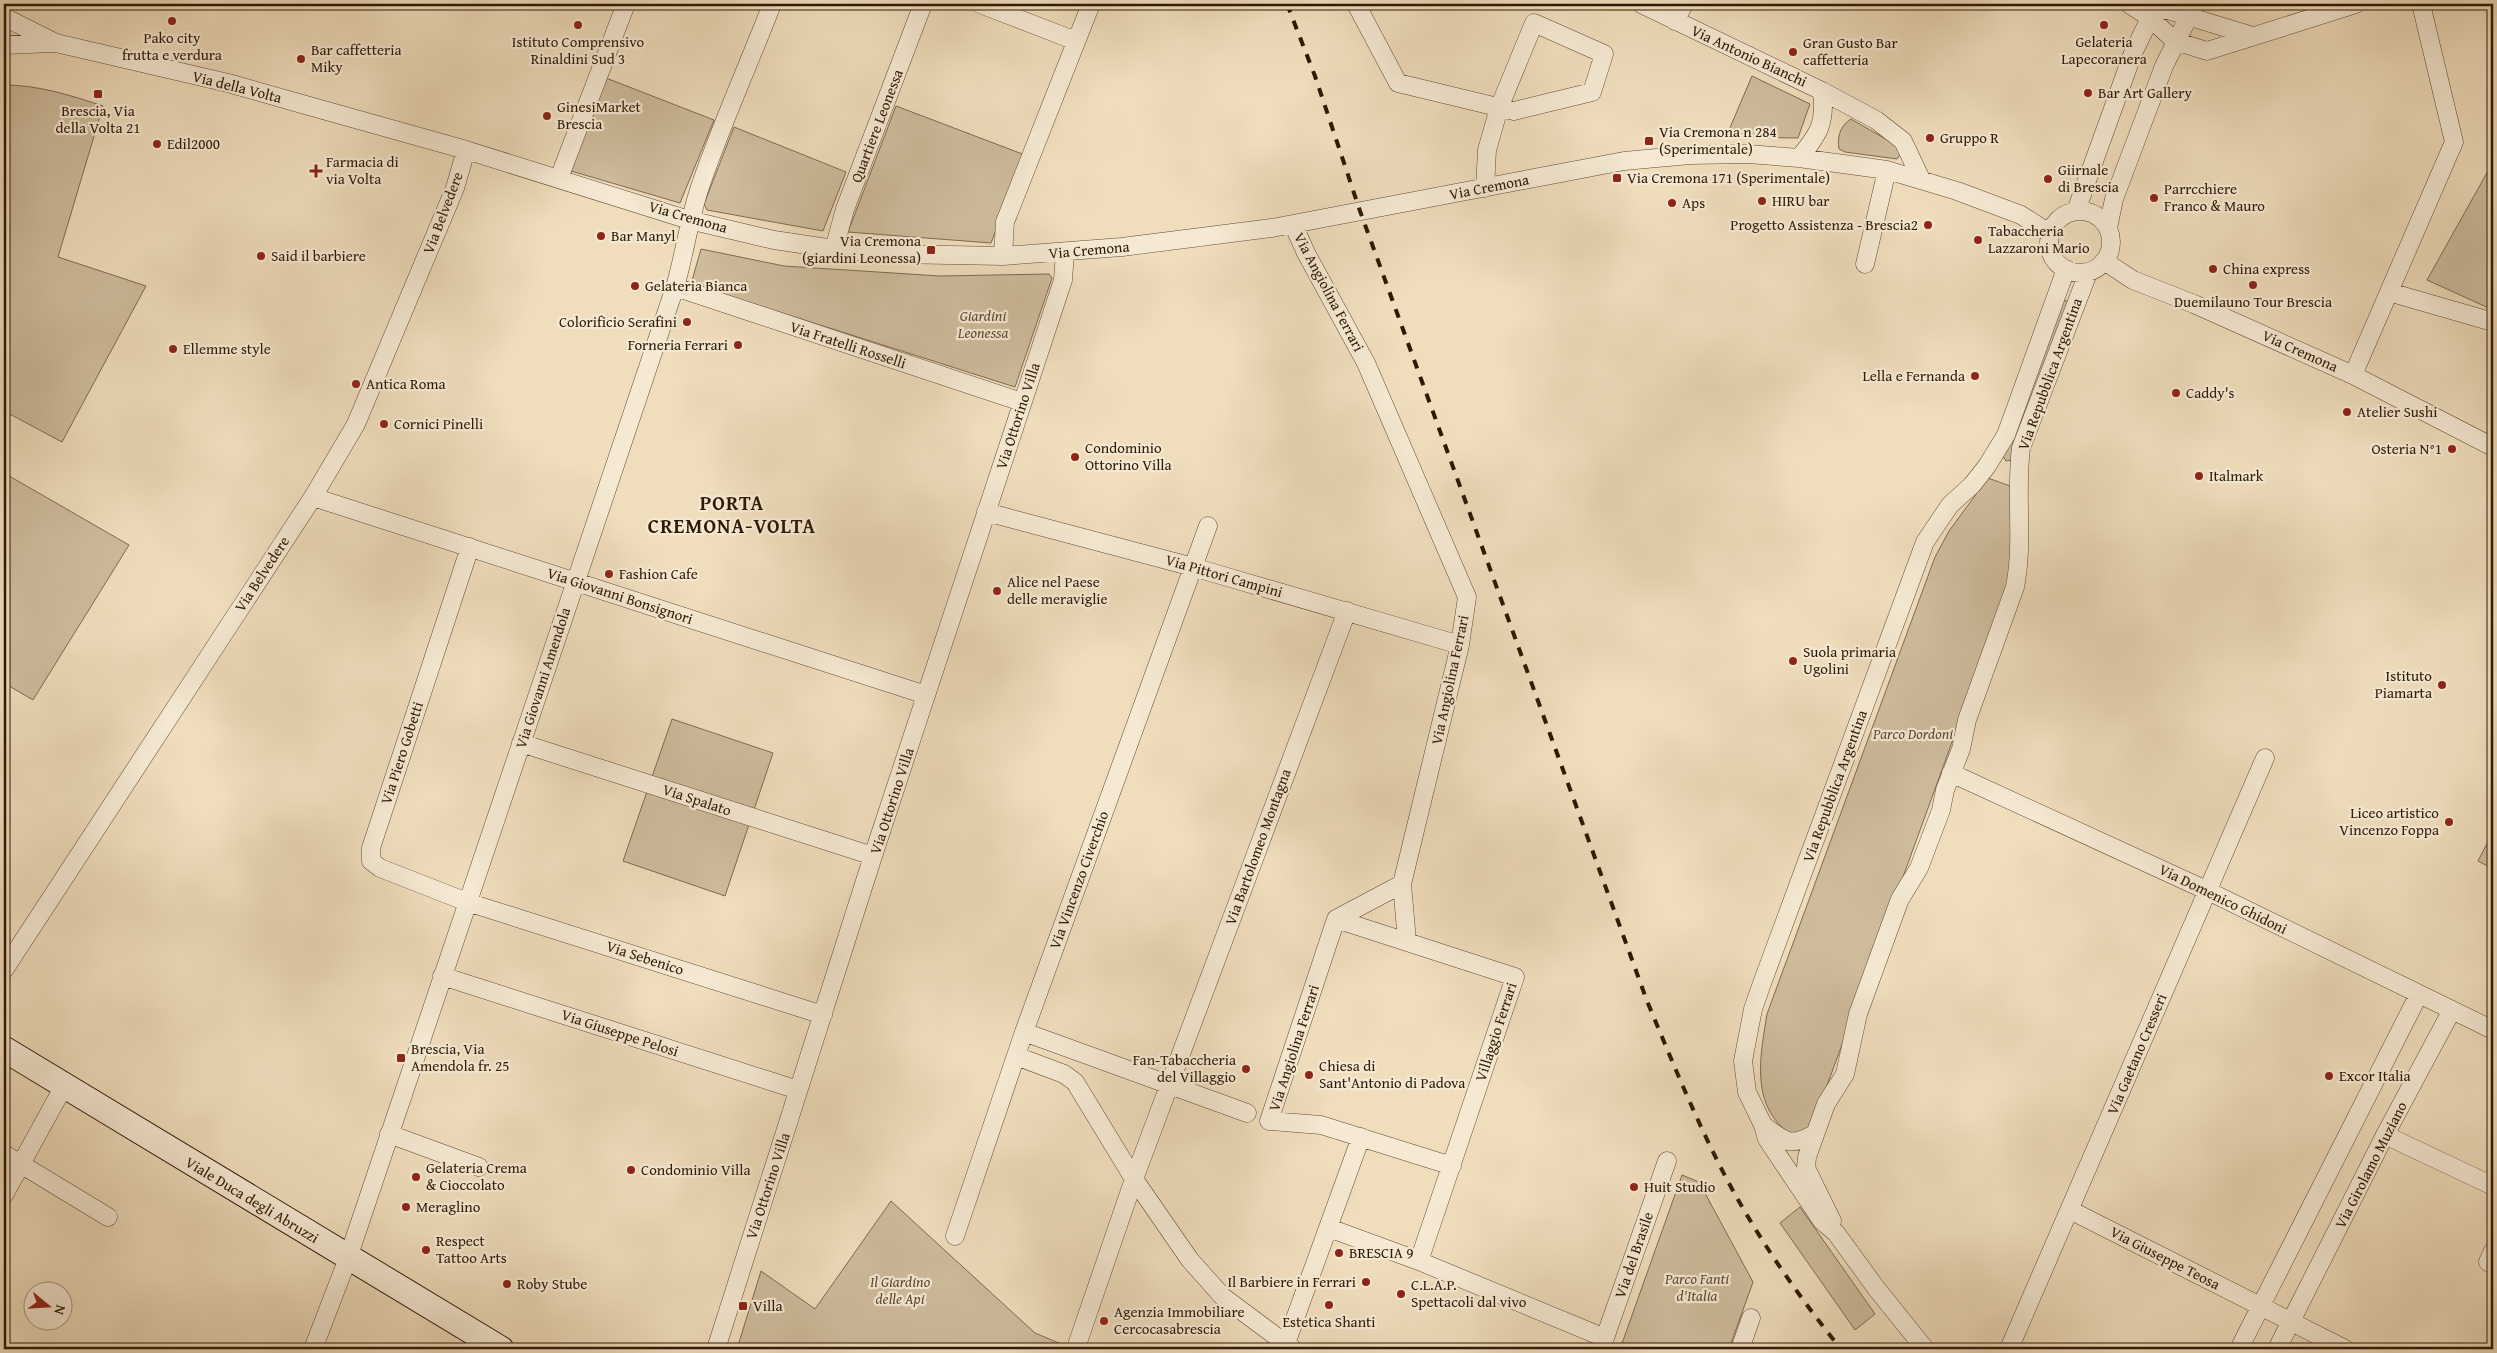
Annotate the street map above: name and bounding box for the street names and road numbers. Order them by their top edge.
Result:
street label: Via Antonio Bianchi [1688,19,1811,92]
street label: Via della Volta [190,65,284,108]
street label: Quartiere Leonessa [845,66,908,186]
street label: Via Cremona [1447,168,1531,205]
street label: Via Belvedere [417,169,468,257]
street label: Via Cremona [646,195,730,238]
street label: Via Angiolina Ferrari [1289,229,1370,355]
street label: Via Cremona [1048,236,1130,263]
street label: Via Repubblica Argentina [2012,295,2087,453]
street label: Via Fratelli Rosselli [787,316,909,373]
street label: Via Cremona [2259,324,2341,377]
street label: Via Ottorino Villa [990,360,1045,472]
street label: Via Belvedere [229,532,294,616]
street label: Via Pittori Campini [1163,549,1285,602]
street label: Via Giovanni Bonsignori [545,562,696,629]
street label: Via Giovanni Amendola [510,605,575,751]
street label: Via Angiolina Ferrari [1426,613,1474,747]
street label: Via Piero Gobetti [375,699,428,807]
street label: Via Repubblica Argentina [1797,707,1872,865]
street label: Via Ottorino Villa [864,745,919,857]
street label: Via Bartolomeo Montagna [1219,766,1296,928]
street label: Via Spalato [660,779,735,821]
street label: Via Vincenzo Civerchio [1044,807,1113,952]
street label: Via Domenico Ghidoni [2155,858,2291,939]
street label: Via Sebenico [604,935,687,980]
street label: Villaggio Ferrari [1470,980,1521,1084]
street label: Via Angiolina Ferrari [1263,982,1324,1114]
street label: Via Gaetano Cresseri [2102,990,2172,1118]
street label: Via Giuseppe Pelosi [559,1004,682,1061]
street label: Via Girolamo Muziano [2329,1097,2412,1232]
street label: Via Ottorino Villa [740,1130,795,1242]
street label: Viale Duca degli Abruzzi [181,1151,323,1248]
street label: Via del Brasile [1609,1209,1658,1301]
street label: Via Giuseppe Teosa [2107,1221,2224,1294]

